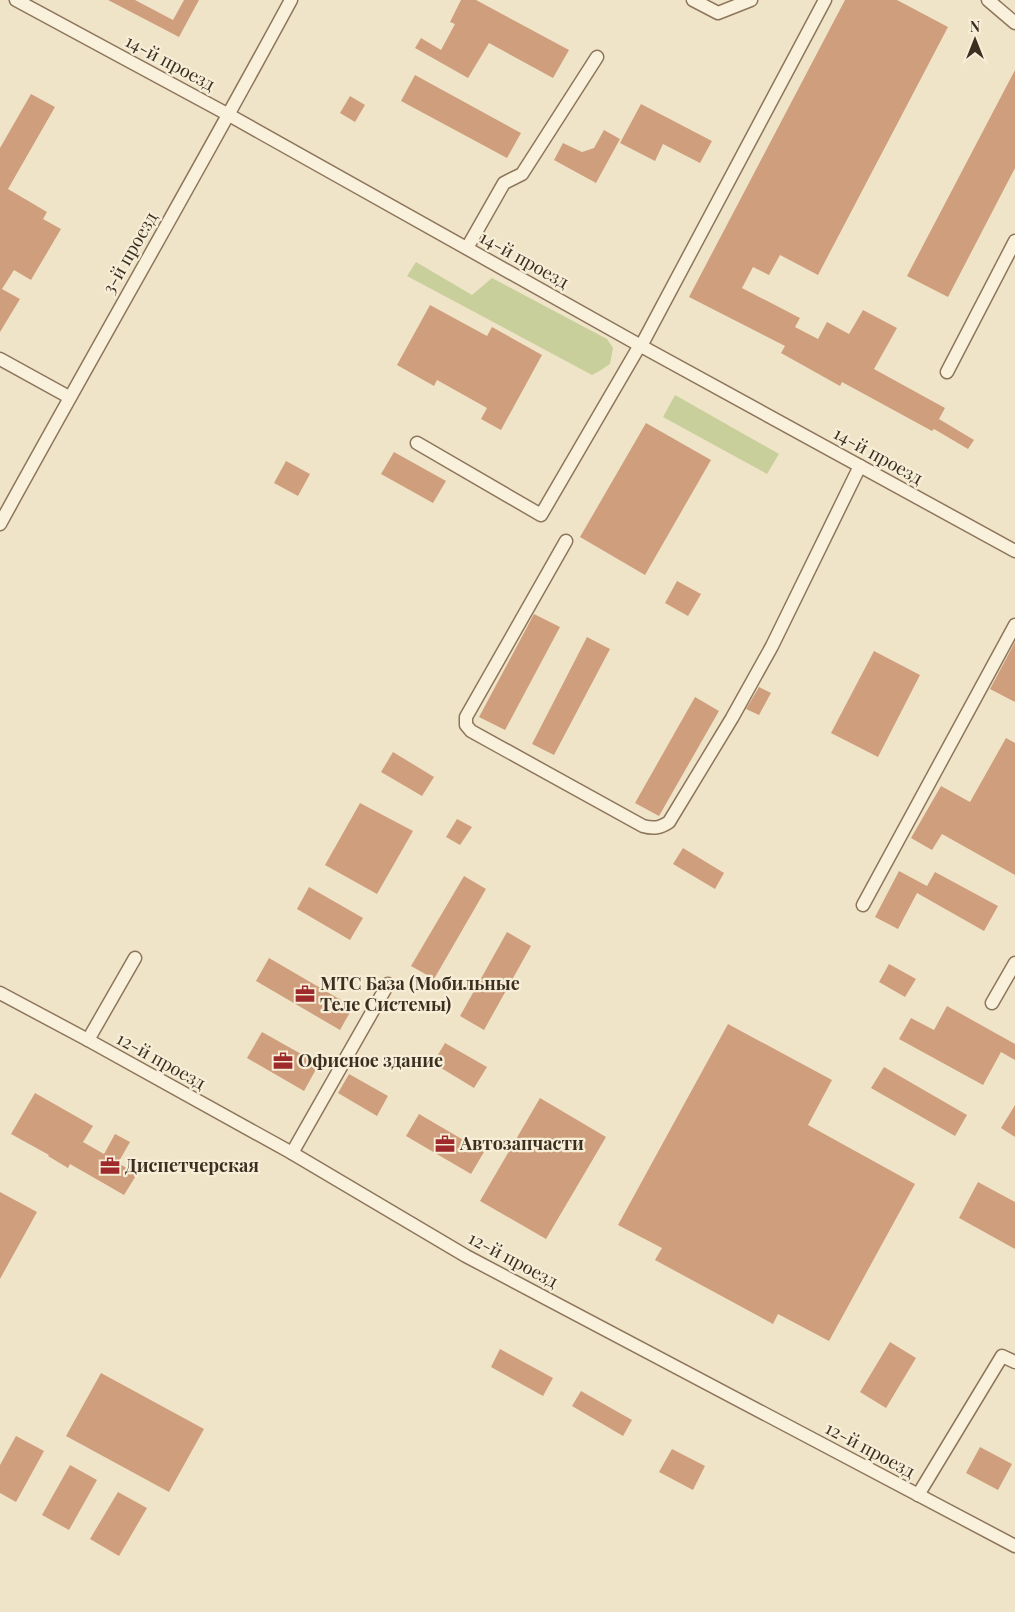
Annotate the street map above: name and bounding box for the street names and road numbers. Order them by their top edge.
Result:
street label: 14-й проезд [121,28,220,96]
street label: 3-й проезд [96,207,163,298]
street label: 14-й проезд [476,225,574,294]
street label: 14-й проезд [830,421,928,490]
street label: 12-й проезд [113,1026,211,1095]
street label: 12-й проезд [464,1225,563,1293]
street label: 12-й проезд [821,1415,920,1483]

